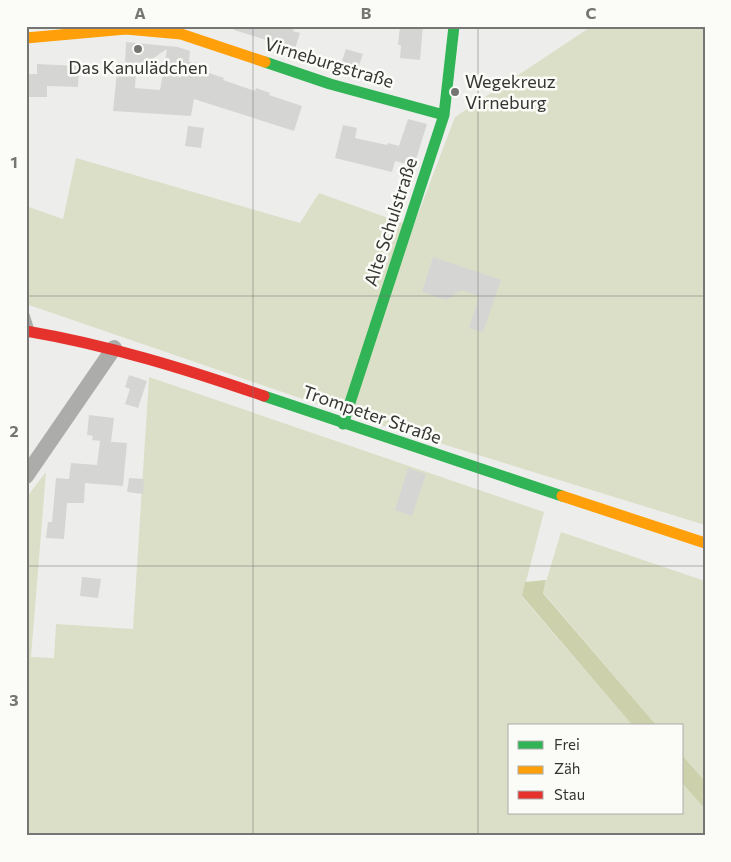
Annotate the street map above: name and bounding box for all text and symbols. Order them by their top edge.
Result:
text: A [134,3,146,22]
text: B [361,3,372,22]
text: C [586,3,597,22]
street label: Virneburgstraße [262,32,397,92]
marker: Das Kanulädchen [132,43,144,55]
place label: Das Kanulädchen [68,56,208,78]
place label: Wegekreuz Virneburg [465,70,556,113]
marker: Wegekreuz Virneburg [449,86,461,98]
text: 1 [10,152,18,171]
street label: Alte Schulstraße [359,155,421,289]
street label: Trompeter Straße [300,380,445,448]
text: 2 [9,421,19,440]
text: 3 [9,690,19,709]
legend [508,724,684,814]
text: Frei [554,735,580,753]
text: Zäh [554,759,580,777]
text: Stau [554,785,585,803]

